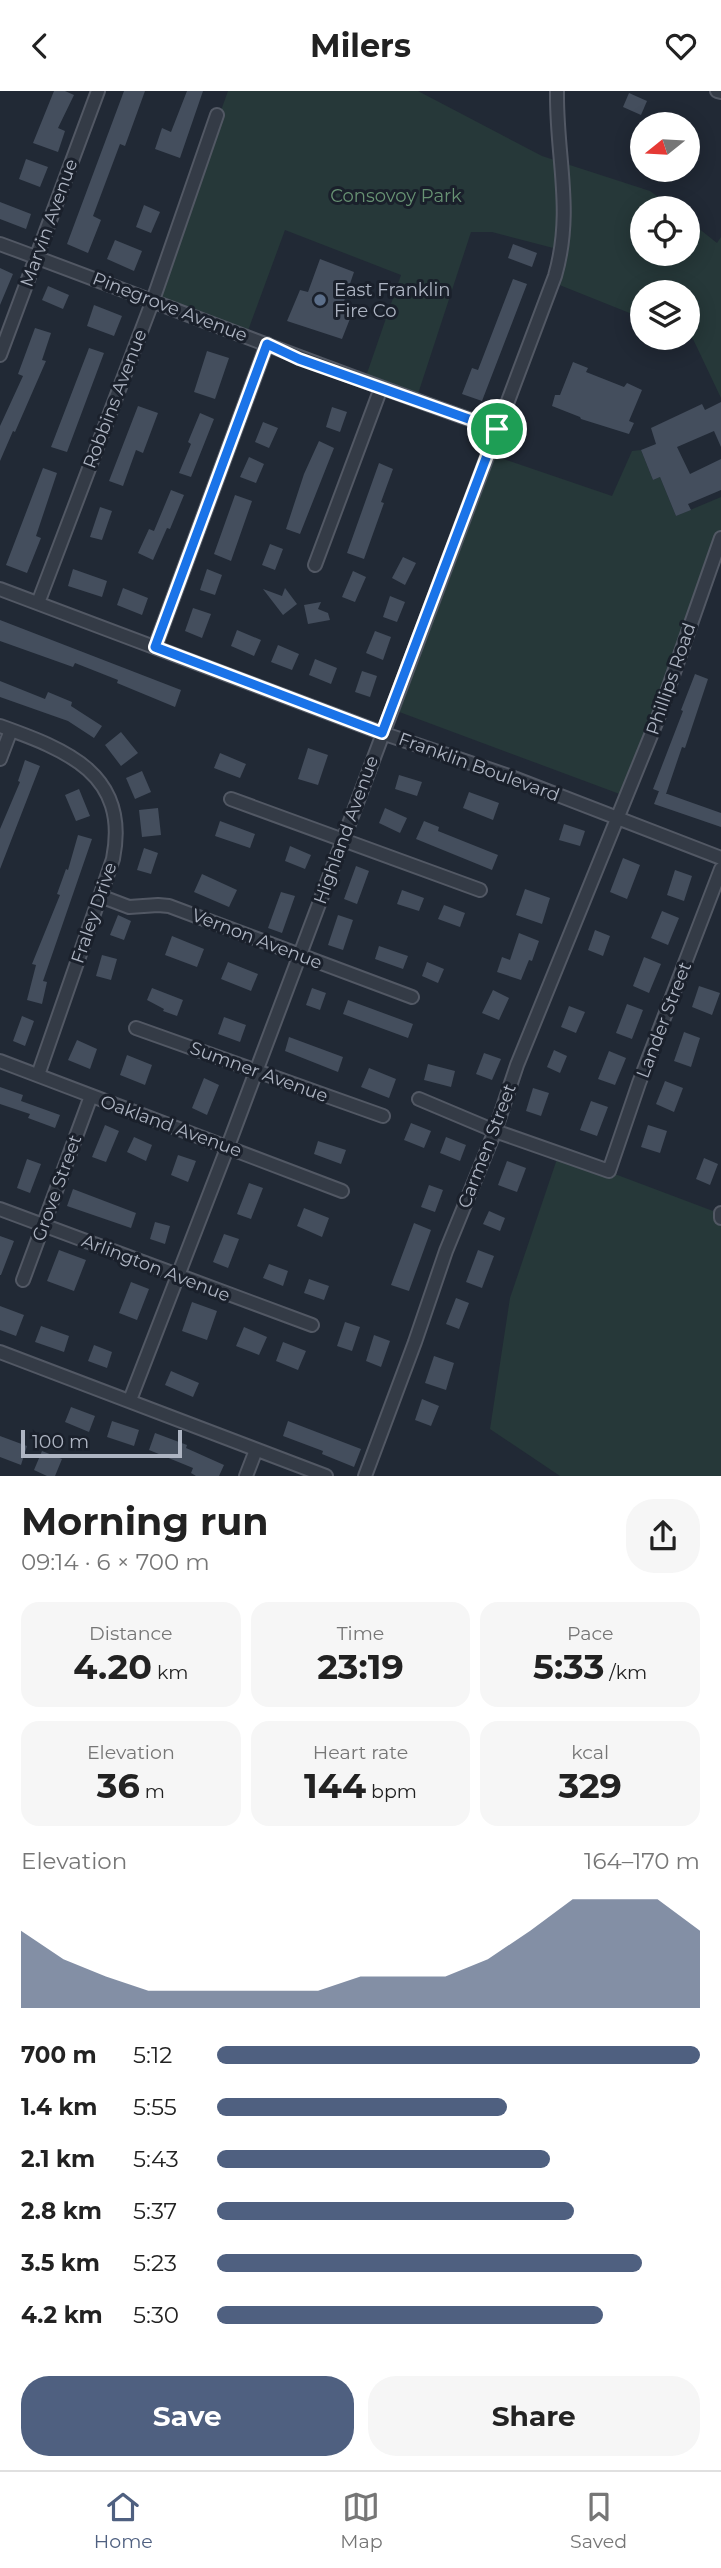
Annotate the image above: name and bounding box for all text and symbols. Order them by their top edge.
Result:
text: Milers [310,26,411,65]
icon: back [21,27,59,65]
icon: heart [662,27,700,65]
north arrow [630,112,700,182]
map controls [630,112,700,350]
street label: Marvin Avenue [16,156,82,290]
park label: Consovoy Park [330,185,462,207]
button: locate [630,196,700,266]
street label: Pinegrove Avenue [89,267,251,347]
place label: East Franklin Fire Co [334,279,450,322]
button: layers [630,280,700,350]
marker: East Franklin Fire Co [312,292,328,308]
street label: Robbins Avenue [78,326,152,472]
pin [467,399,527,459]
icon: arrive [478,410,516,448]
street label: Phillips Road [642,620,700,738]
street label: Franklin Boulevard [396,728,562,806]
street label: Highland Avenue [309,753,383,907]
street label: Fraley Drive [66,859,122,966]
street label: Vernon Avenue [189,904,325,974]
street label: Lander Street [632,959,696,1081]
street label: Sumner Avenue [187,1037,331,1107]
street label: Carmen Street [453,1081,521,1211]
street label: Oakland Avenue [97,1090,245,1162]
street label: Grove Street [28,1132,86,1244]
street label: Arlington Avenue [79,1230,233,1306]
scale bar [21,1427,182,1459]
text: 100 m [32,1430,89,1453]
text: Morning run [21,1498,269,1545]
button: share [626,1499,700,1573]
text: 09:14 · 6 × 700 m [21,1548,210,1576]
text: Distance [89,1622,173,1645]
text: Time [337,1622,384,1645]
text: Pace [567,1622,613,1645]
text: 4.20 [73,1645,152,1688]
text: 23:19 [317,1645,404,1688]
text: 5:33 [533,1645,604,1688]
text: km [152,1661,188,1684]
text: /km [604,1661,647,1684]
text: Elevation [87,1741,175,1764]
text: Heart rate [313,1741,408,1764]
text: kcal [571,1741,609,1764]
text: 36 [97,1764,140,1807]
text: 144 [304,1764,366,1807]
text: 329 [558,1764,622,1807]
text: m [140,1780,165,1803]
text: bpm [366,1780,417,1803]
text: Elevation [21,1847,127,1875]
text: 164–170 m [584,1847,700,1875]
text: 700 m [21,2041,97,2069]
text: 5:12 [133,2041,172,2069]
text: 1.4 km [21,2093,98,2121]
text: 5:55 [133,2093,177,2121]
text: 2.1 km [21,2145,95,2173]
text: 5:43 [133,2145,179,2173]
text: 2.8 km [21,2197,102,2225]
text: 5:37 [133,2197,177,2225]
text: 3.5 km [21,2249,100,2277]
text: 5:23 [133,2249,177,2277]
text: 4.2 km [21,2301,103,2329]
text: 5:30 [133,2301,179,2329]
button: Save [21,2376,354,2456]
button: Share [368,2376,700,2456]
tab: Home [94,2488,153,2553]
tab: Map [340,2488,383,2553]
tab: Saved [570,2488,627,2553]

